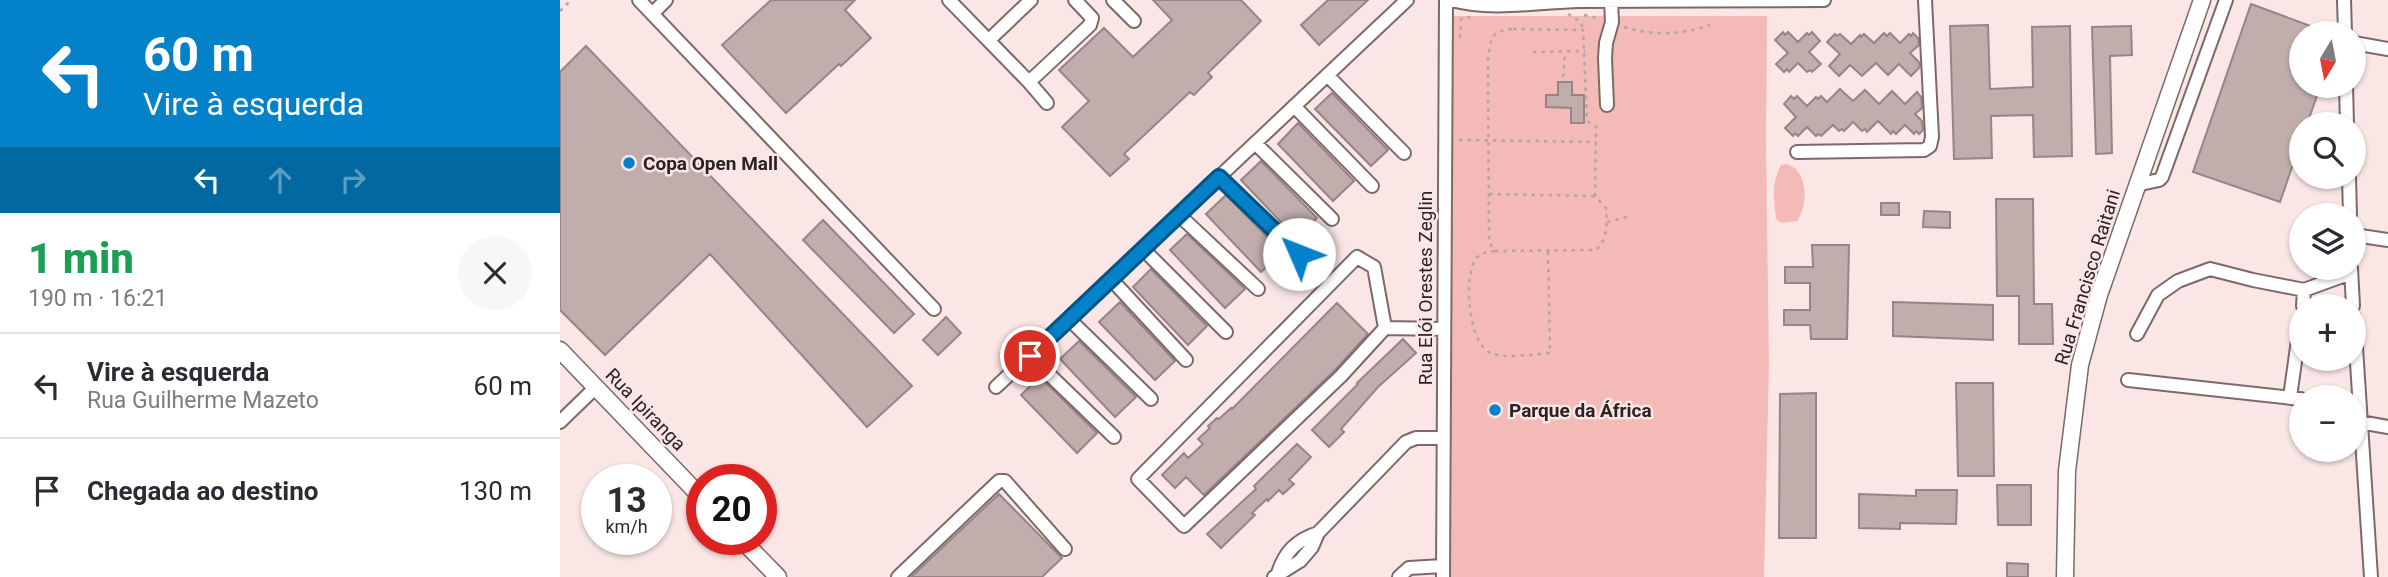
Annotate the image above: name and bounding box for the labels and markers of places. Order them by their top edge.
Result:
place label: Copa Open Mall [643,152,778,175]
marker: Copa Open Mall [621,155,637,171]
pin [1000,326,1060,386]
place label: Parque da África [1509,399,1652,422]
marker: Parque da África [1487,402,1503,418]

